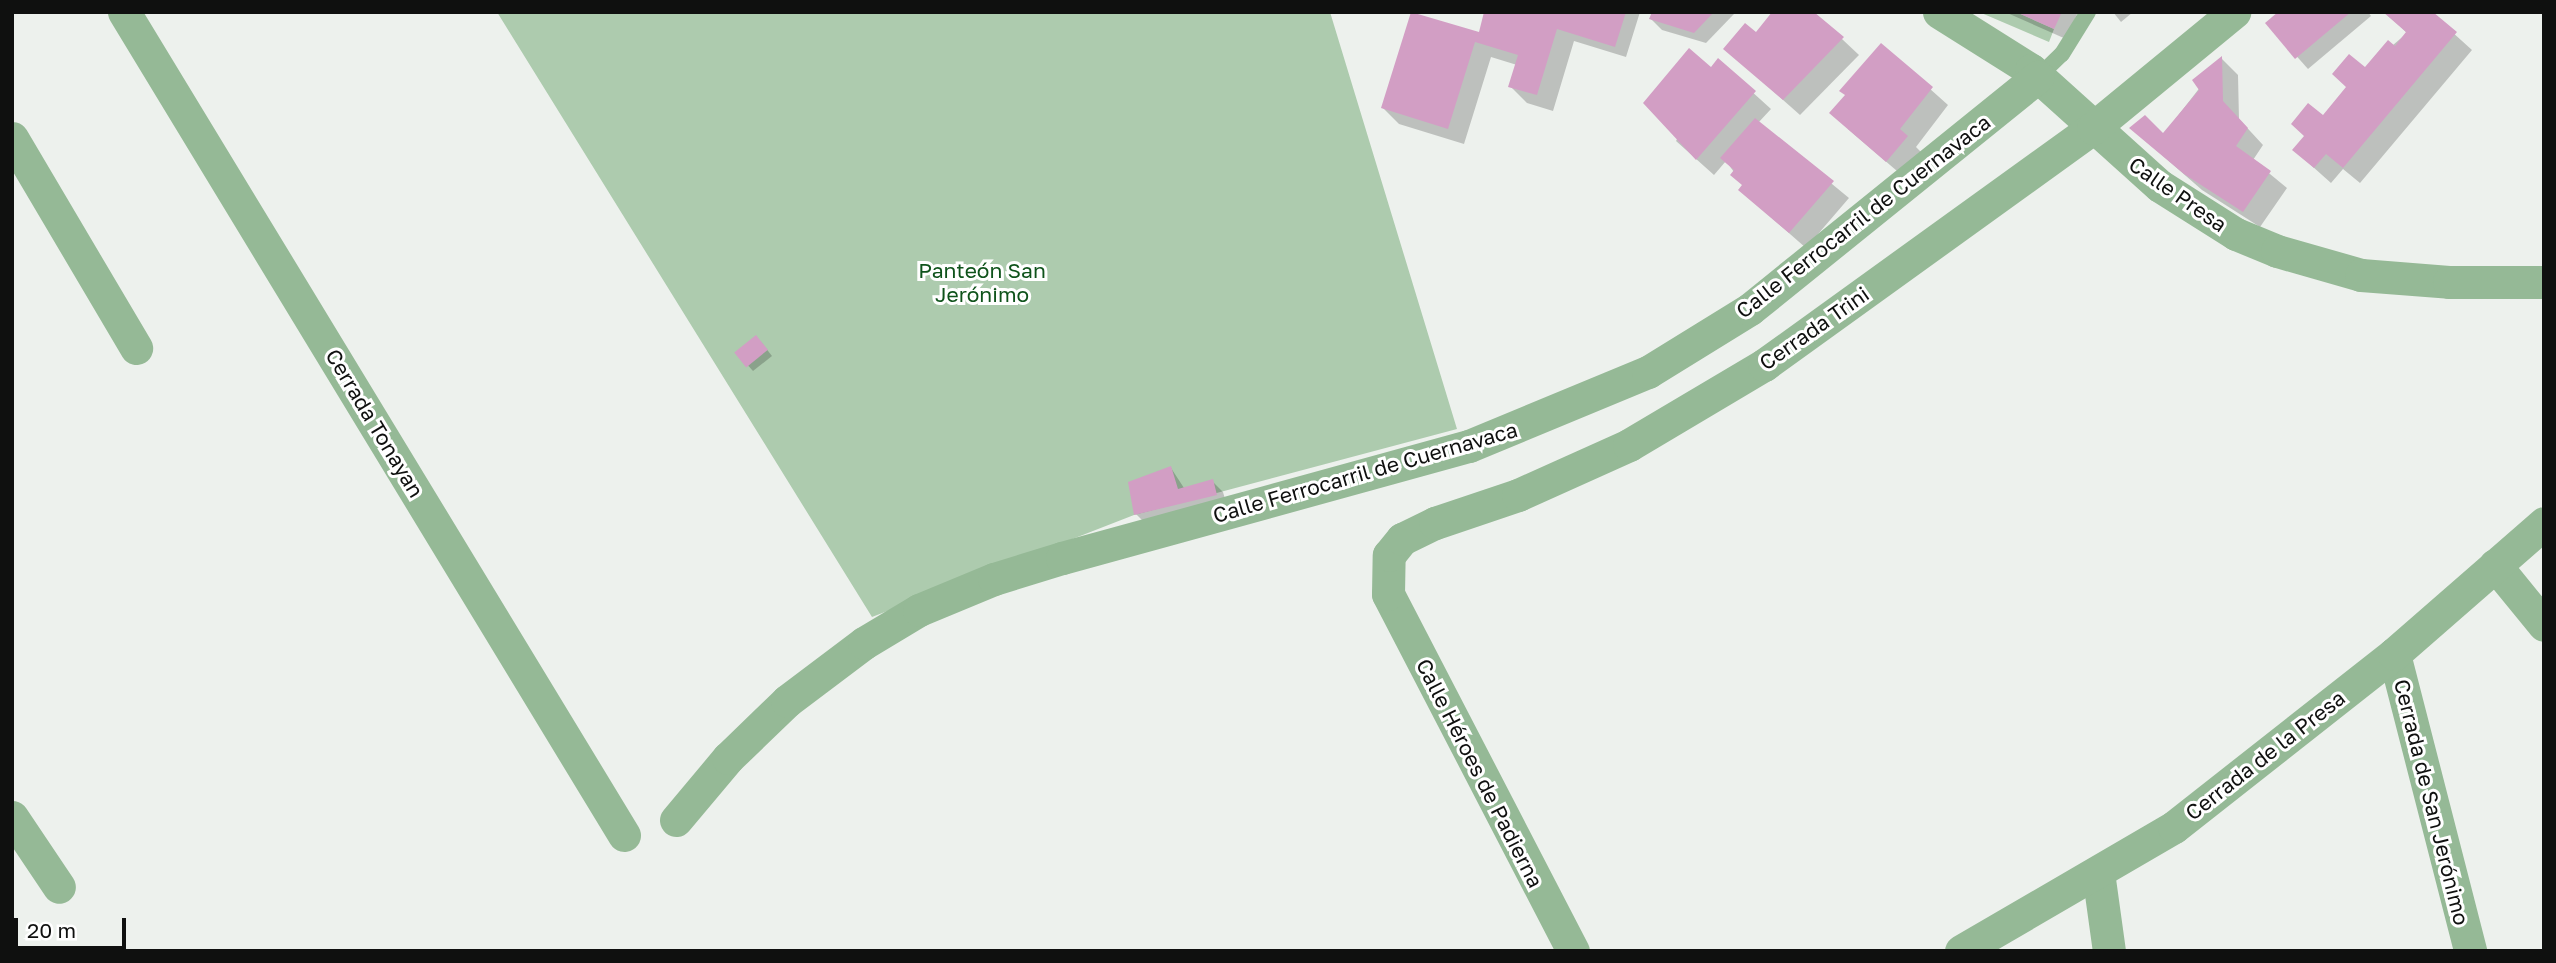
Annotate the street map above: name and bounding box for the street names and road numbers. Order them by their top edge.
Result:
street label: Calle Ferrocarril de Cuernavaca [1731,109,1995,323]
street label: Calle Presa [2124,151,2232,237]
street label: Cerrada Trini [1754,281,1874,375]
street label: Cerrada Tonayan [321,344,429,502]
street label: Calle Ferrocarril de Cuernavaca [1210,416,1520,528]
street label: Calle Héroes de Padierna [1411,654,1549,892]
street label: Cerrada de San Jerónimo [2389,676,2475,928]
street label: Cerrada de la Presa [2180,685,2350,825]

